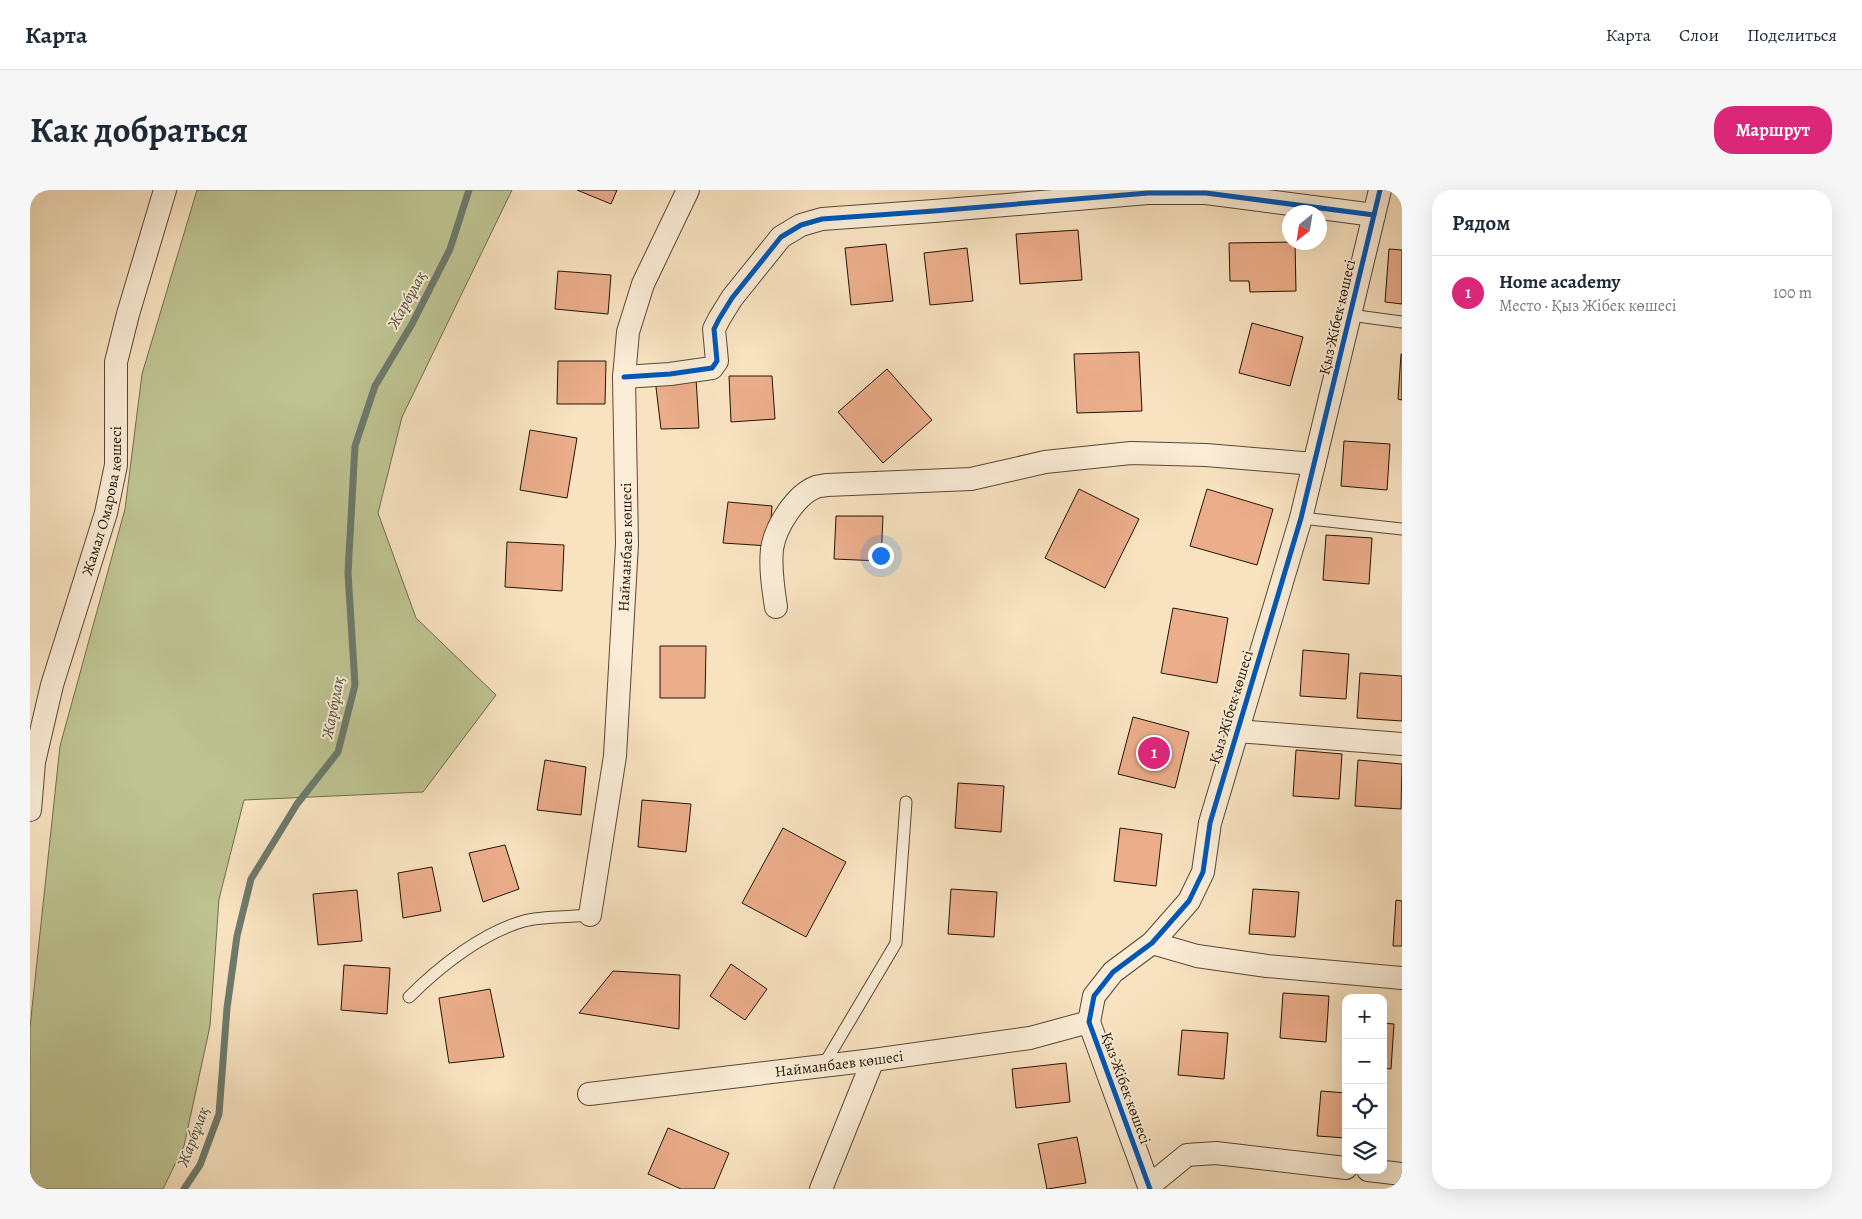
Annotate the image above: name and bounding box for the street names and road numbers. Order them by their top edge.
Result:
street label: Қыз Жібек көшесі [1314,257,1360,377]
street label: Жамал Омарова көшесі [77,426,126,578]
street label: Найманбаев көшесі [613,482,637,612]
street label: Қыз Жібек көшесі [1204,648,1258,766]
street label: Қыз Жібек көшесі [1097,1029,1155,1147]
street label: Найманбаев көшесі [774,1046,905,1082]

